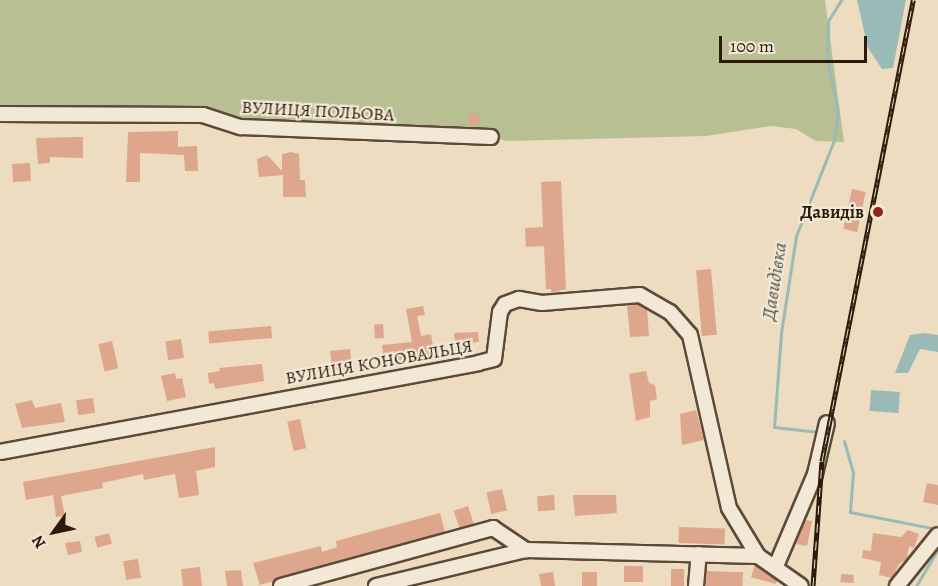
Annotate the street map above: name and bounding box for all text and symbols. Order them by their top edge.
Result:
scale bar [722,24,870,62]
text: 100 m [730,34,774,58]
street label: ВУЛИЦЯ ПОЛЬОВА [241,96,395,126]
place label: Давидів [800,201,864,223]
marker: Давидів [869,203,887,221]
water label: Давидівка [756,240,792,322]
street label: ВУЛИЦЯ КОНОВАЛЬЦЯ [284,335,474,389]
north arrow [24,502,84,562]
text: N [27,531,51,553]

